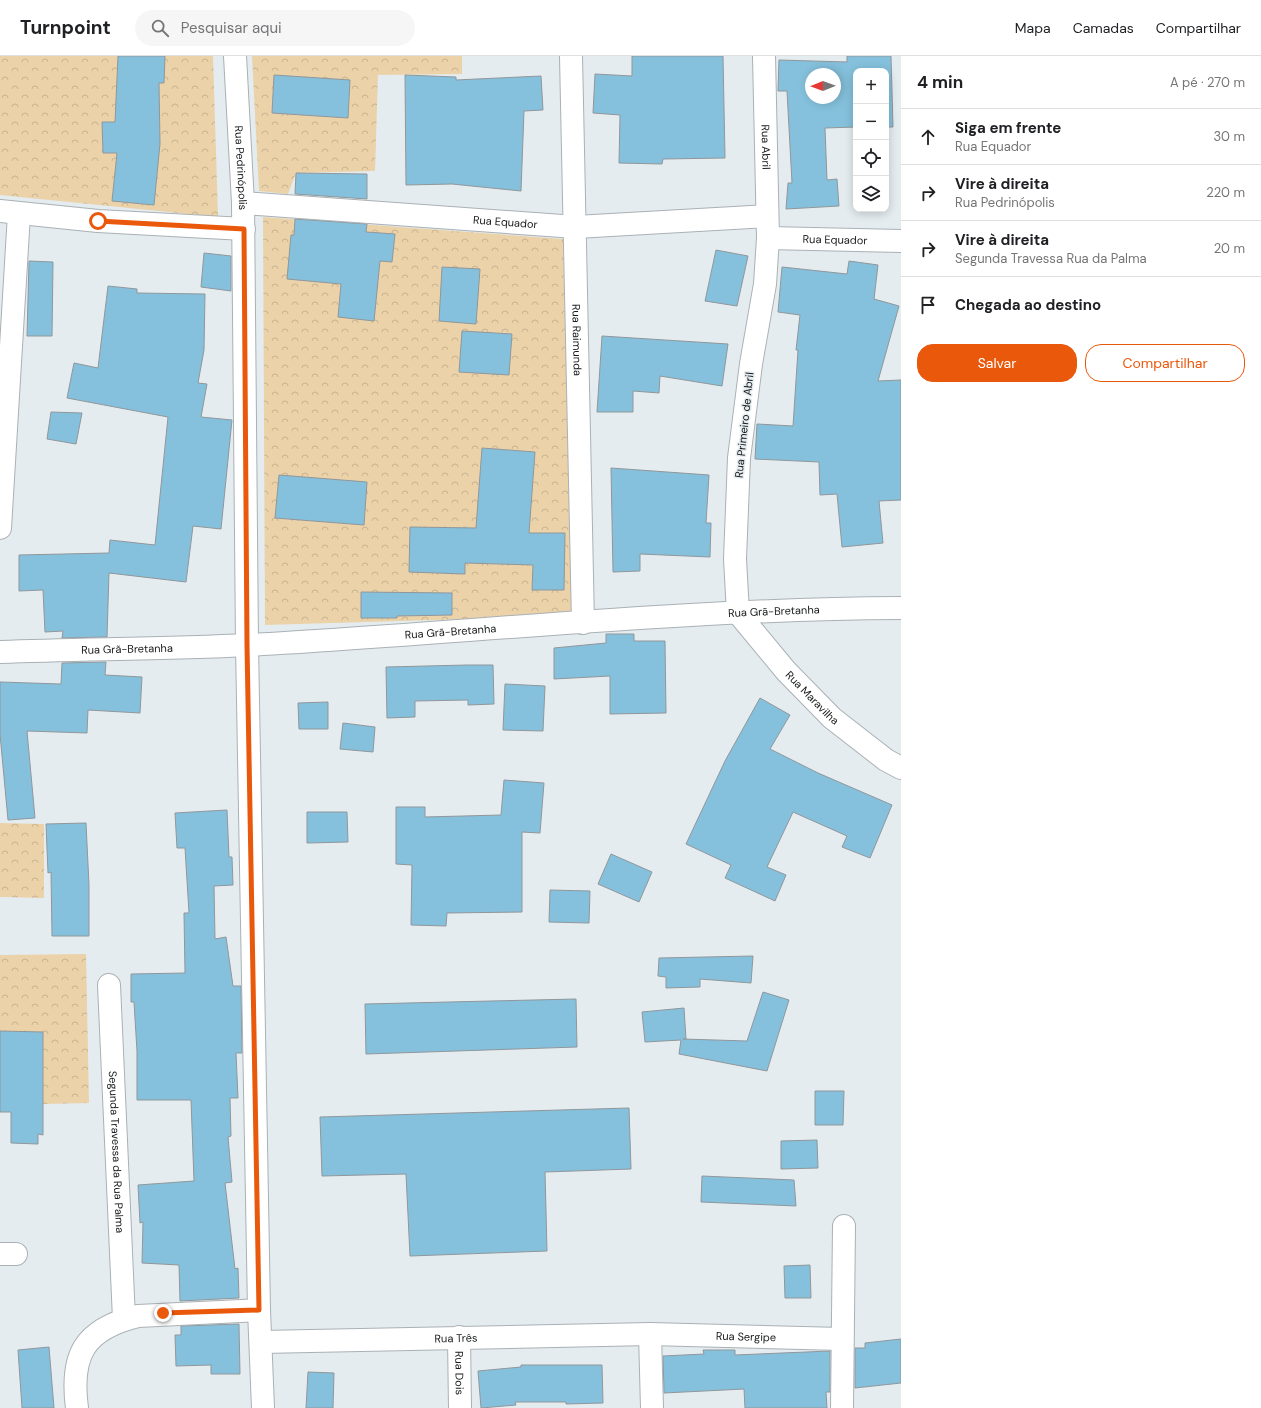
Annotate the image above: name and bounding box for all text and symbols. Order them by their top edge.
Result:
search box [135,10,415,46]
text: Turnpoint [20,15,111,40]
icon: search [149,17,171,39]
text: Pesquisar aqui [181,18,282,38]
text: Mapa [1015,19,1051,37]
text: Camadas [1073,19,1134,37]
text: Compartilhar [1156,19,1241,37]
north arrow [805,68,841,104]
map controls [853,68,889,212]
button: + [853,68,889,104]
text: 4 min [917,71,963,93]
text: A pé · 270 m [1170,74,1245,91]
button: − [853,104,889,140]
text: Siga em frente [955,118,1061,138]
street label: Rua Abril [759,124,773,170]
street label: Rua Pedrinópolis [232,125,250,210]
icon: ahead [917,126,939,148]
text: 30 m [1213,128,1245,145]
text: Rua Equador [955,138,1031,155]
button: locate [853,140,889,176]
text: Vire à direita [955,174,1049,194]
button: layers [853,176,889,212]
icon: right [917,182,939,204]
text: 220 m [1206,184,1245,201]
text: Rua Pedrinópolis [955,194,1055,211]
route start [89,212,107,230]
street label: Rua Equador [473,213,538,231]
text: Vire à direita [955,230,1049,250]
street label: Rua Equador [802,232,867,247]
icon: right [917,238,939,260]
text: 20 m [1214,240,1245,257]
text: Segunda Travessa Rua da Palma [955,250,1147,267]
icon: arrive [917,294,939,316]
text: Chegada ao destino [955,295,1101,315]
street label: Rua Raimunda [569,304,585,376]
button: Salvar [917,344,1077,382]
button: Compartilhar [1085,344,1245,382]
street label: Rua Primeiro de Abril [731,371,757,479]
street label: Rua Grã-Bretanha [728,602,820,620]
street label: Rua Grã-Bretanha [404,621,497,642]
street label: Rua Grã-Bretanha [81,641,173,657]
street label: Rua Maravilha [783,668,842,728]
street label: Segunda Travessa da Rua Palma [106,1070,127,1233]
route end [154,1304,172,1322]
street label: Rua Sergipe [716,1329,776,1344]
street label: Rua Três [434,1331,478,1345]
street label: Rua Dois [452,1351,467,1395]

